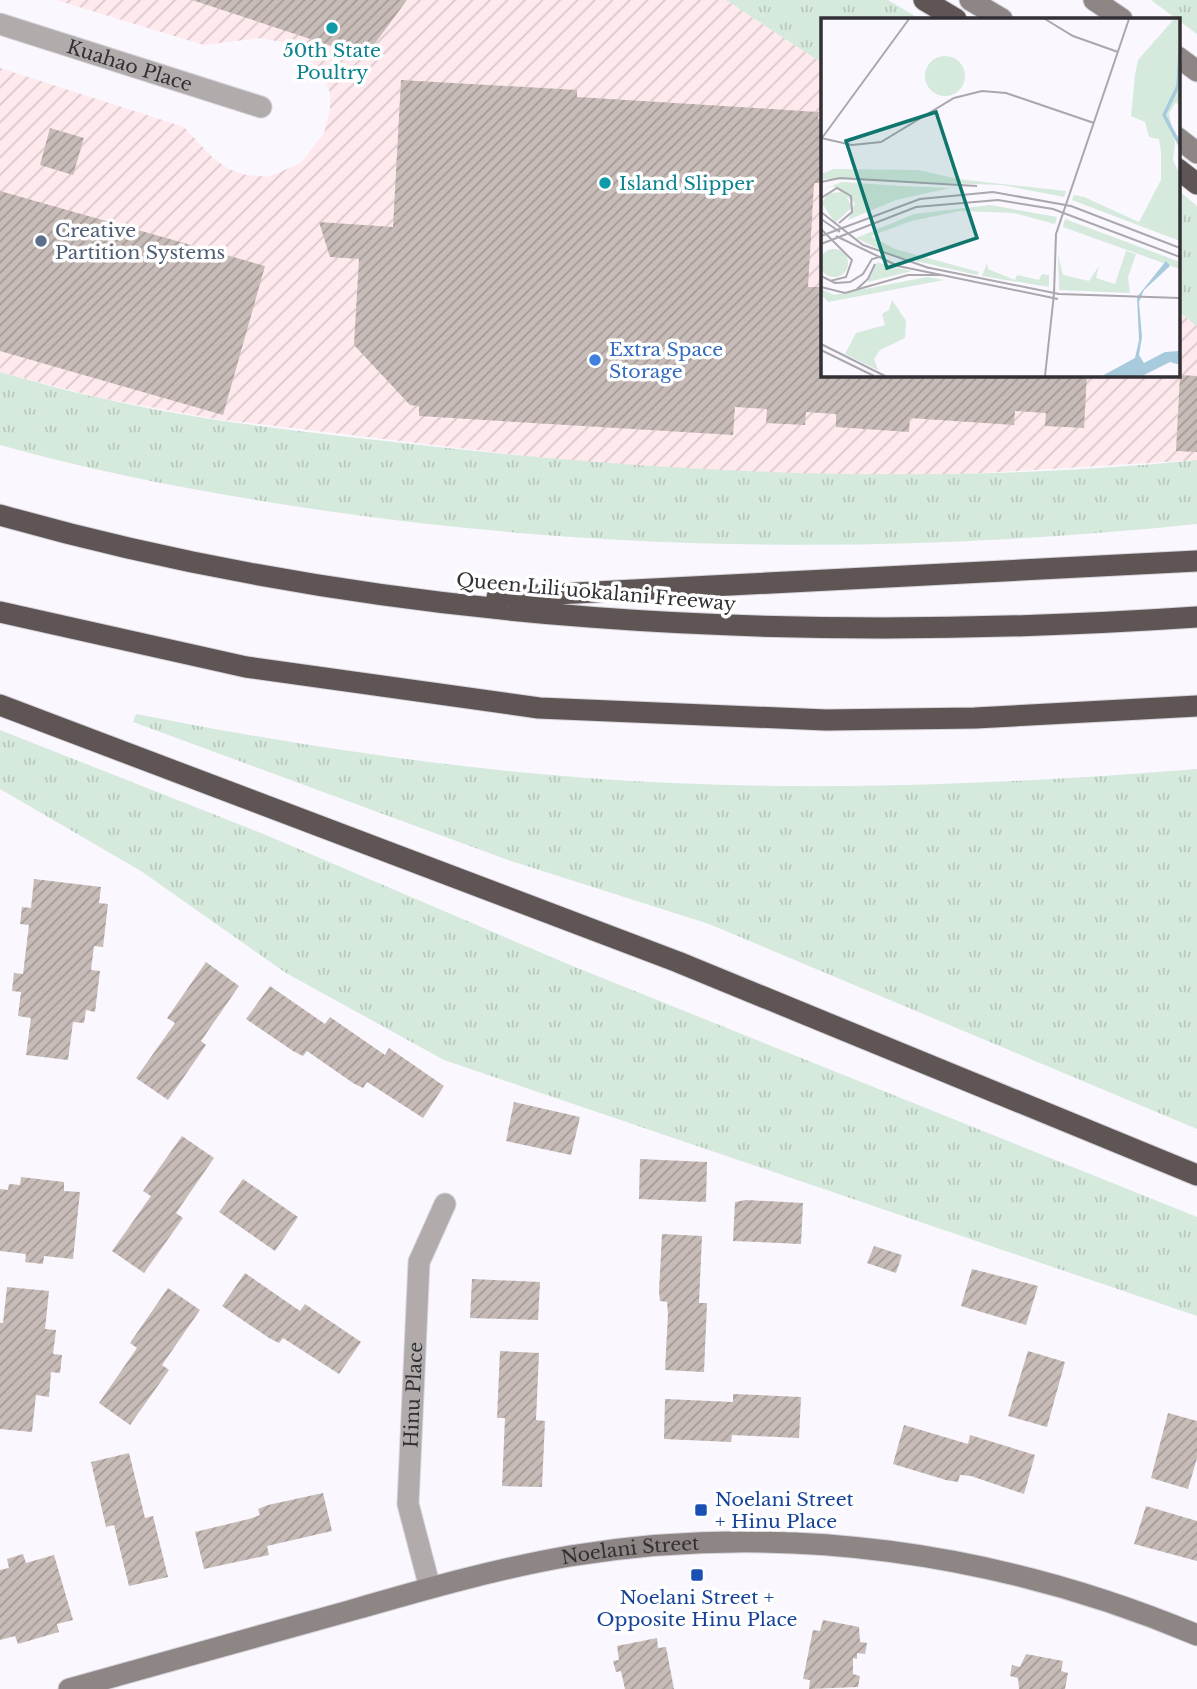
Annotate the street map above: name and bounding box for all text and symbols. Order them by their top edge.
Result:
inset map [821,18,1180,376]
marker: 50th State Poultry [324,20,340,36]
street label: Kuahao Place [64,35,195,96]
place label: 50th State Poultry [283,39,381,84]
place label: Island Slipper [619,172,754,195]
marker: Island Slipper [597,175,613,191]
place label: Creative Partition Systems [55,219,225,264]
marker: Creative Partition Systems [33,233,49,249]
place label: Extra Space Storage [609,338,723,383]
marker: Extra Space Storage [587,352,603,368]
street label: Queen Liliʻuokalani Freeway [455,568,737,616]
street label: Hinu Place [399,1341,427,1449]
place label: Noelani Street + Hinu Place [715,1488,855,1533]
marker: Noelani Street + Hinu Place [693,1502,709,1518]
street label: Noelani Street [559,1531,700,1569]
marker: Noelani Street + Opposite Hinu Place [689,1567,705,1583]
place label: Noelani Street + Opposite Hinu Place [597,1586,797,1631]

